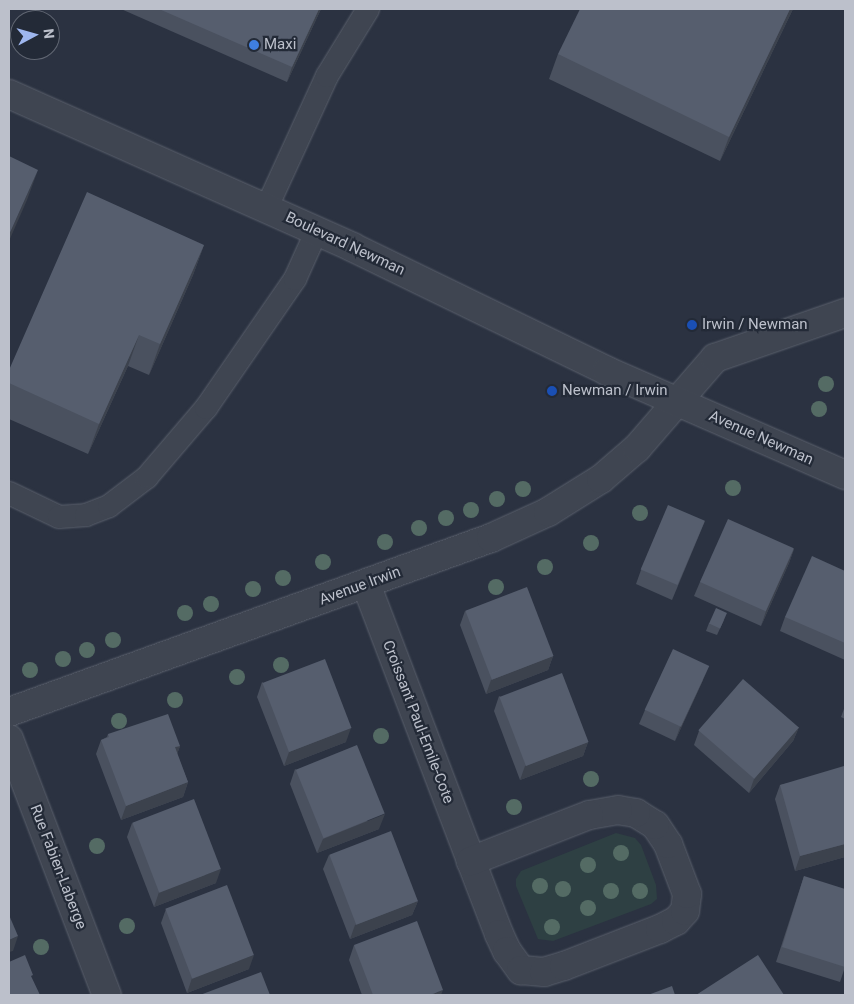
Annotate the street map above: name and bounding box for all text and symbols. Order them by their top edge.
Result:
north arrow [10,10,60,60]
text: N [40,28,57,39]
place label: Maxi [264,36,296,54]
marker: Maxi [248,39,260,51]
street label: Boulevard Newman [282,208,408,280]
place label: Irwin / Newman [702,316,808,334]
marker: Irwin / Newman [686,319,698,331]
place label: Newman / Irwin [562,382,668,400]
marker: Newman / Irwin [546,385,558,397]
street label: Avenue Newman [706,407,816,469]
street label: Avenue Irwin [317,563,403,609]
street label: Croissant Paul-Emile-Cote [379,638,457,806]
street label: Rue Fabien-Laberge [26,802,90,932]

